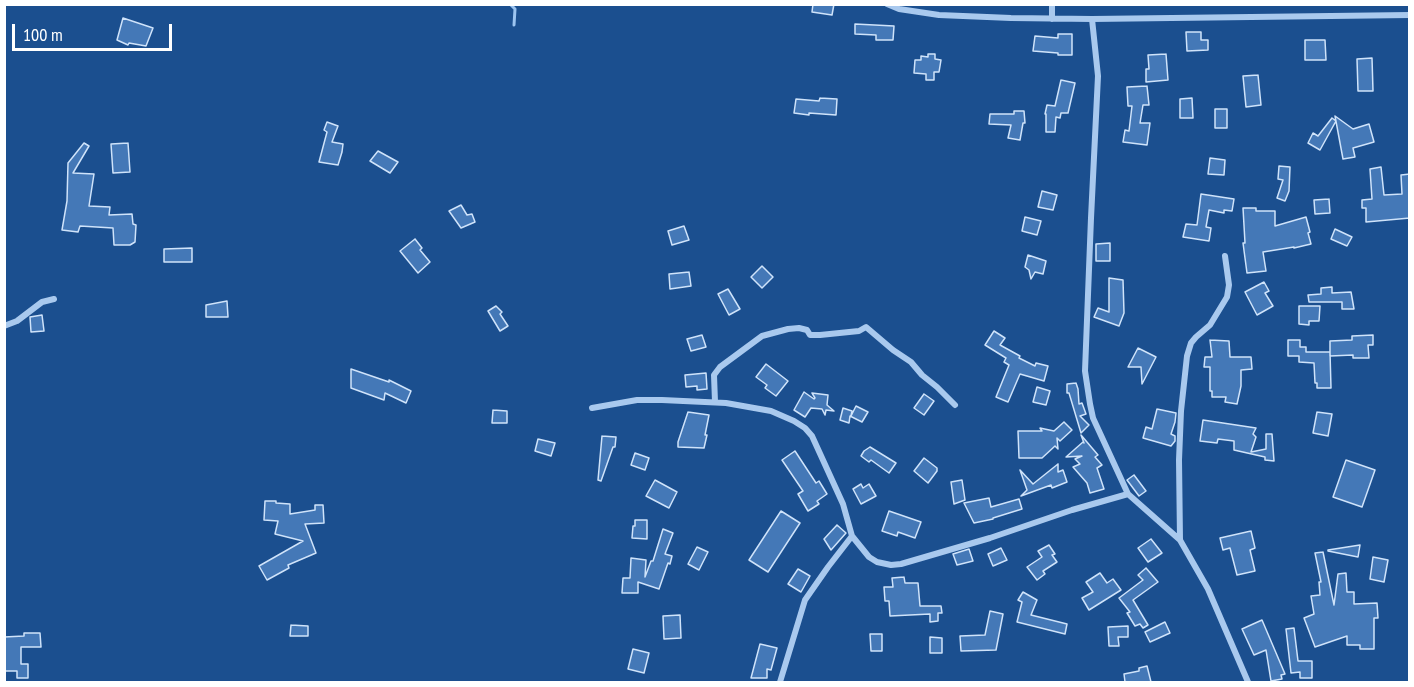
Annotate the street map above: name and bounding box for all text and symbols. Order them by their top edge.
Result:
scale bar [15,12,176,50]
text: 100 m [23,23,63,46]

